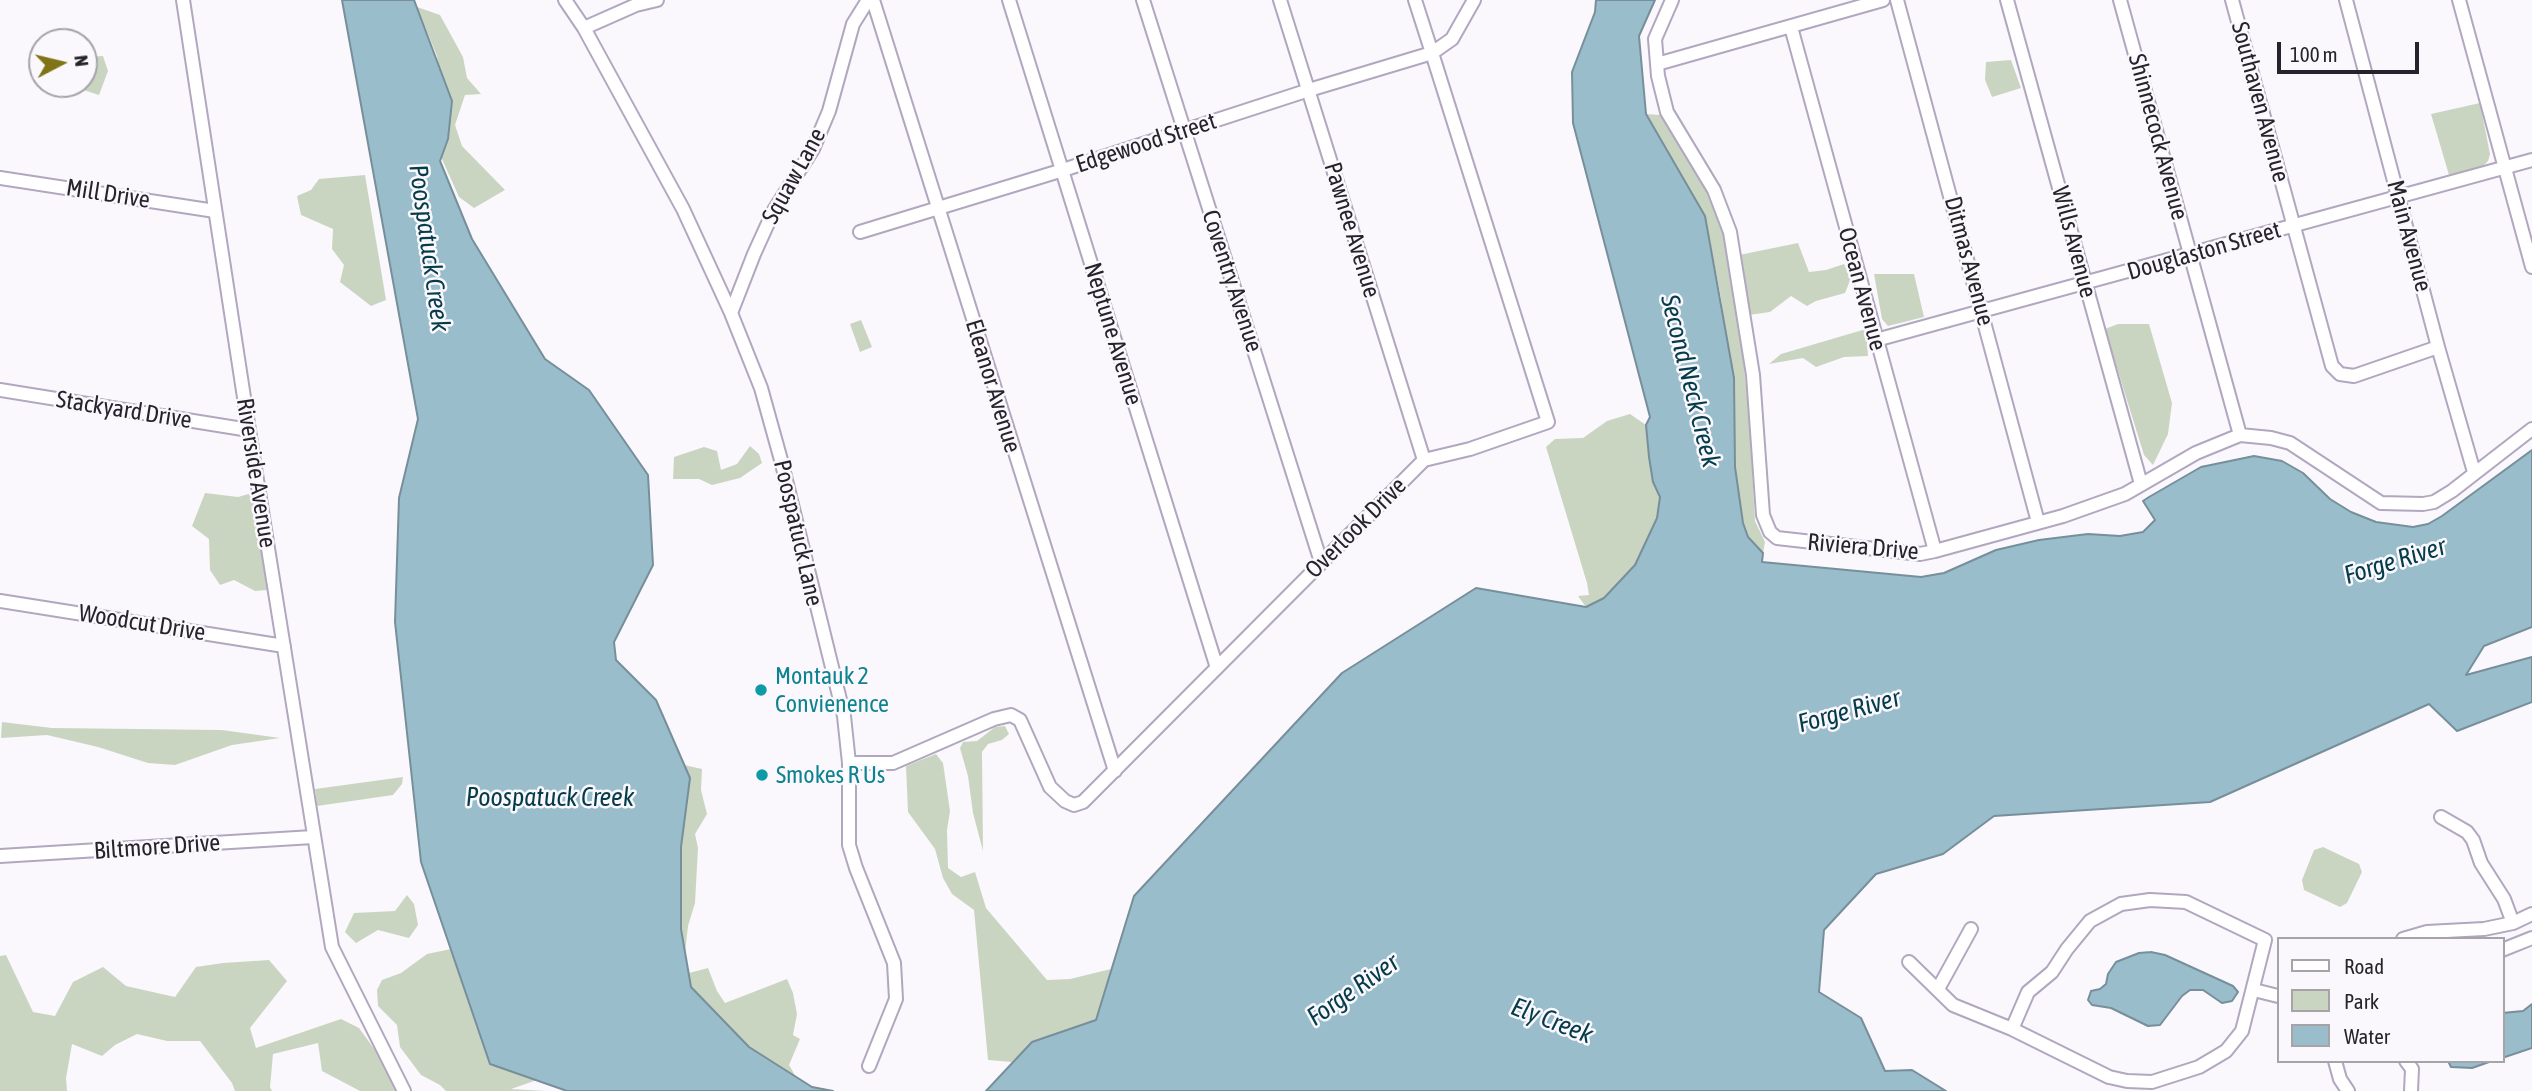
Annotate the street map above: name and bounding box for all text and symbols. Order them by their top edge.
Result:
street label: Southaven Avenue [2225,19,2295,185]
north arrow [28,28,98,98]
scale bar [2280,28,2422,72]
text: 100 m [2290,42,2338,66]
street label: Shinnecock Avenue [2122,51,2194,223]
text: N [70,54,93,68]
street label: Edgewood Street [1072,107,1220,179]
street label: Squaw Lane [756,123,832,229]
street label: Pawnee Avenue [1318,159,1386,301]
water label: Poospatuck Creek [402,162,456,334]
street label: Mill Drive [64,173,152,215]
street label: Main Avenue [2380,177,2438,295]
street label: Wills Avenue [2045,183,2103,301]
street label: Ditmas Avenue [1938,193,2000,329]
street label: Coventry Avenue [1195,206,1269,356]
street label: Douglaston Street [2124,215,2284,287]
street label: Ocean Avenue [1832,224,1892,354]
street label: Neptune Avenue [1078,259,1148,409]
water label: Second Neck Creek [1653,291,1727,471]
street label: Eleanor Avenue [959,316,1027,456]
street label: Stackyard Drive [54,385,194,435]
street label: Riverside Avenue [230,396,282,550]
street label: Poospatuck Lane [767,457,829,609]
street label: Overlook Drive [1300,472,1412,584]
street label: Riviera Drive [1806,528,1920,566]
water label: Forge River [2340,531,2450,591]
street label: Woodcut Drive [77,599,207,647]
place label: Montauk 2 Convienence [775,662,889,718]
marker: Montauk 2 Convienence [753,682,769,698]
water label: Forge River [1794,682,1904,740]
place label: Smokes R Us [776,761,885,789]
marker: Smokes R Us [754,767,770,783]
water label: Poospatuck Creek [466,782,634,814]
street label: Biltmore Drive [93,828,221,866]
legend [2276,937,2504,1063]
water label: Forge River [1301,947,1405,1033]
text: Road [2344,954,2384,978]
text: Park [2344,989,2379,1013]
water label: Ely Creek [1507,991,1597,1051]
text: Water [2344,1024,2390,1048]

